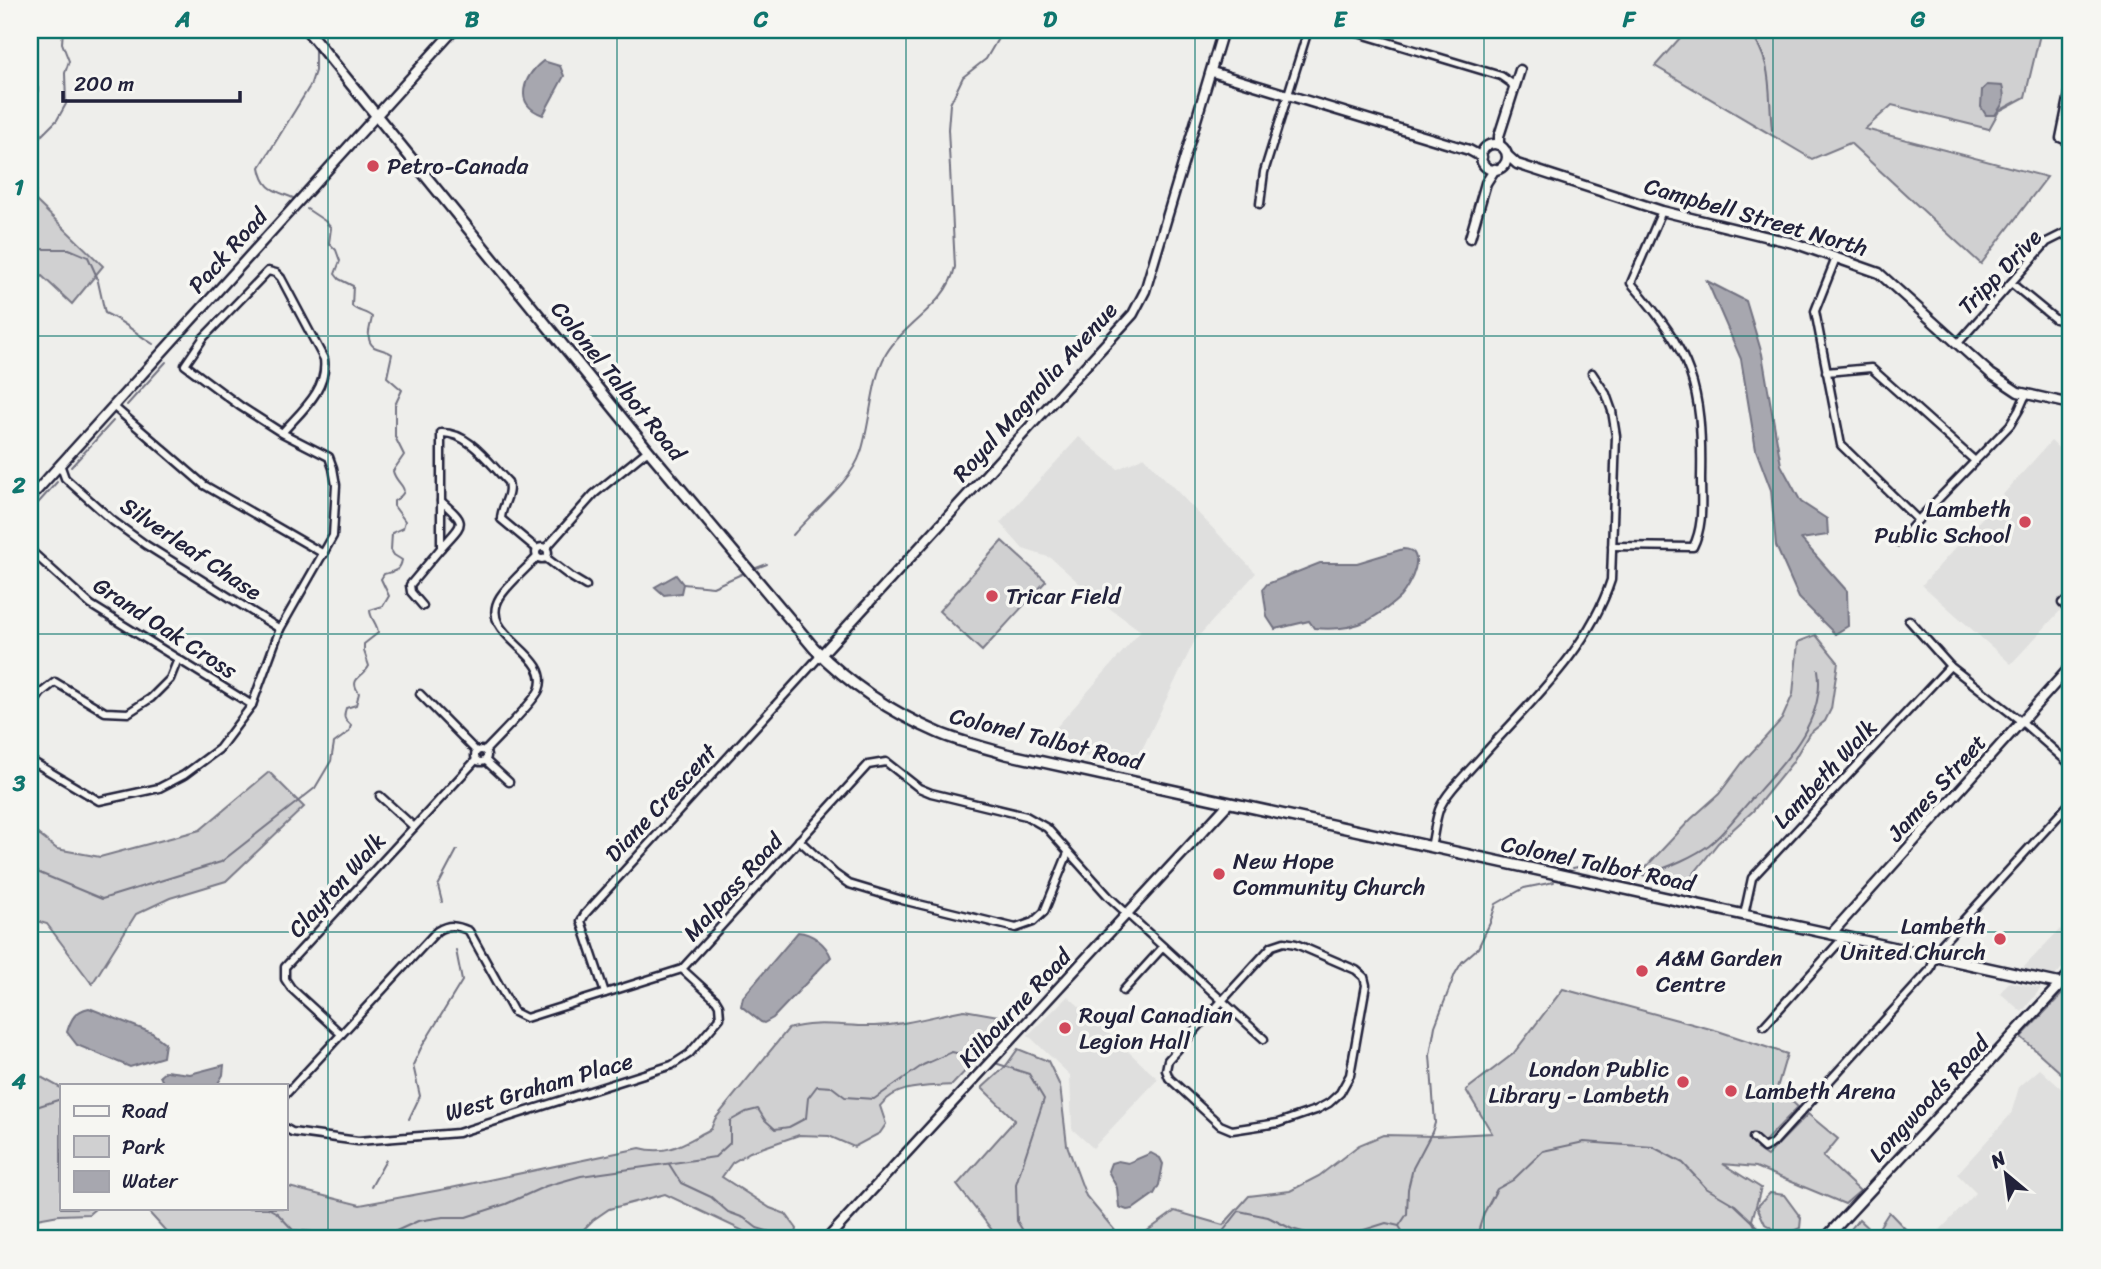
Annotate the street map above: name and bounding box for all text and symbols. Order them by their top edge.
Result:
text: A [174,0,191,40]
text: B [465,0,480,40]
text: C [753,0,769,40]
text: D [1043,0,1058,40]
text: E [1334,0,1349,40]
text: F [1622,0,1637,40]
text: G [1910,0,1926,40]
scale bar [63,60,240,104]
text: 200 m [74,65,134,103]
place label: Petro-Canada [387,146,529,187]
marker: Petro-Canada [365,158,381,174]
street label: Campbell Street North [1640,166,1872,268]
text: 1 [14,167,24,208]
street label: Pack Road [178,197,279,304]
street label: Tripp Drive [1948,219,2052,325]
street label: Colonel Talbot Road [540,291,697,472]
street label: Royal Magnolia Avenue [942,292,1128,492]
text: 2 [11,465,26,506]
street label: Silverleaf Chase [112,486,270,612]
place label: Lambeth Public School [1874,489,2011,556]
marker: Lambeth Public School [2017,514,2033,530]
street label: Grand Oak Cross [84,566,246,691]
place label: Tricar Field [1006,576,1122,617]
marker: Tricar Field [984,588,1000,604]
street label: Colonel Talbot Road [945,695,1149,783]
street label: Lambeth Walk [1763,709,1887,839]
street label: James Street [1876,724,1997,852]
street label: Diane Crescent [594,733,729,872]
text: 3 [12,763,26,804]
street label: Clayton Walk [278,822,396,948]
street label: Malpass Road [672,822,795,951]
street label: Colonel Talbot Road [1497,823,1701,905]
place label: New Hope Community Church [1233,841,1425,908]
marker: New Hope Community Church [1211,866,1227,882]
place label: Lambeth United Church [1840,906,1986,973]
marker: Lambeth United Church [1992,931,2008,947]
street label: Kilbourne Road [948,937,1083,1078]
place label: A&M Garden Centre [1655,938,1783,1005]
marker: A&M Garden Centre [1634,963,1650,979]
place label: Royal Canadian Legion Hall [1079,995,1233,1062]
marker: Royal Canadian Legion Hall [1057,1020,1073,1036]
street label: Longwoods Road [1858,1024,2001,1173]
street label: West Graham Place [440,1040,638,1133]
place label: London Public Library - Lambeth [1488,1049,1670,1116]
text: 4 [11,1061,27,1102]
place label: Lambeth Arena [1745,1071,1896,1112]
marker: London Public Library - Lambeth [1675,1074,1691,1090]
marker: Lambeth Arena [1723,1083,1739,1099]
legend [60,1084,287,1210]
text: Road [122,1092,169,1130]
text: Park [122,1128,165,1166]
north arrow [1972,1140,2042,1210]
text: N [1983,1142,2012,1178]
text: Water [122,1162,179,1200]

